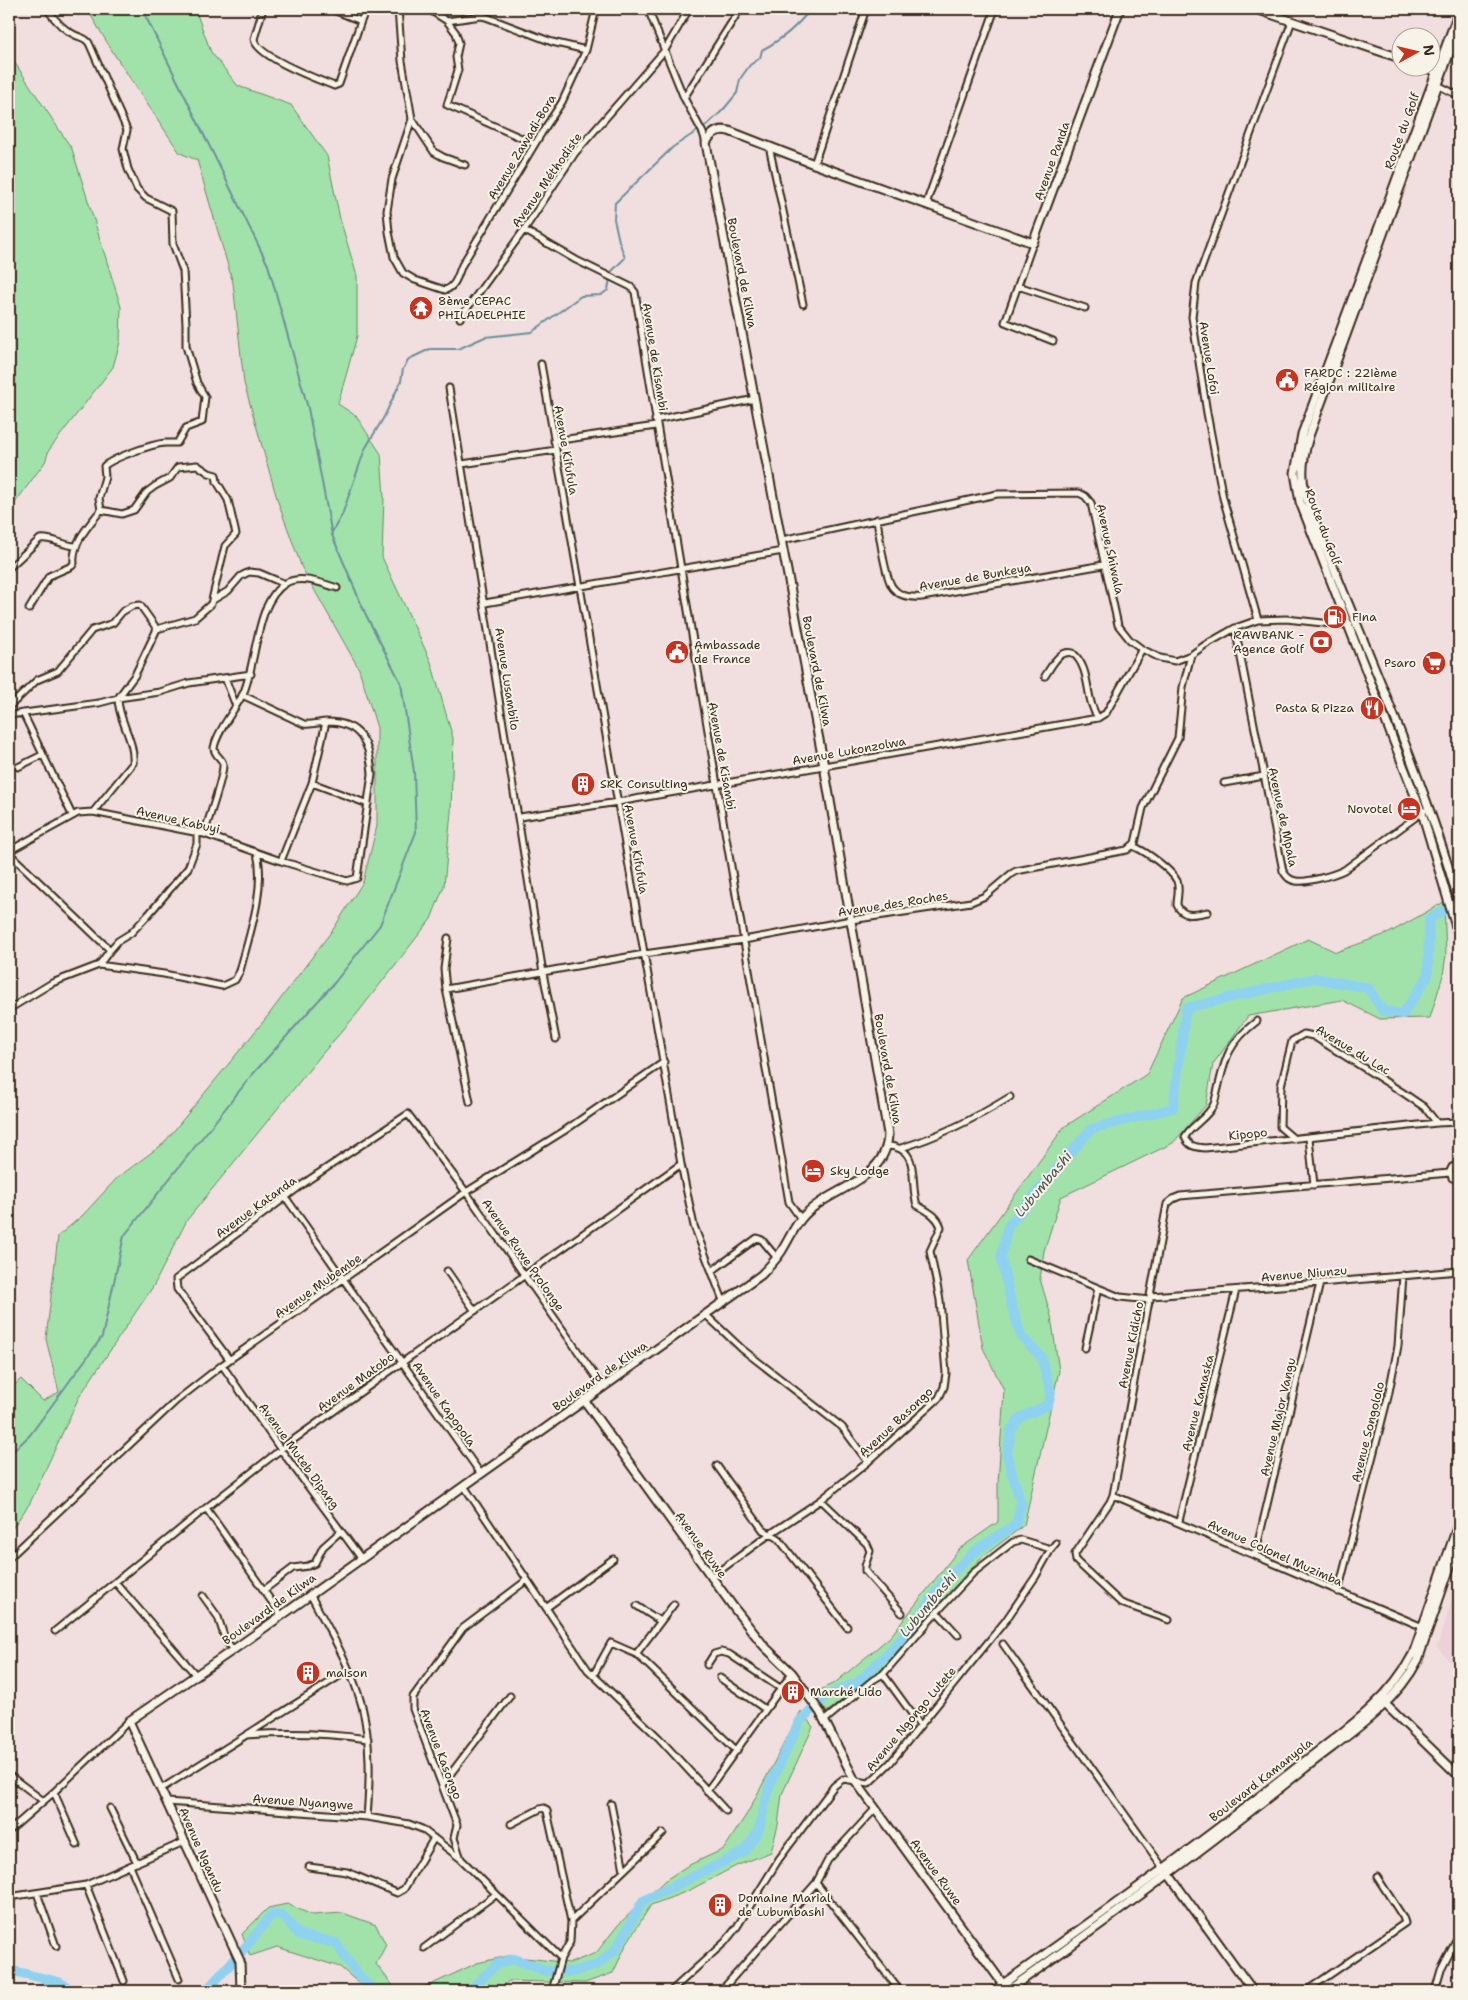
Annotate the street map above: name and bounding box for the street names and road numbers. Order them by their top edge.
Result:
street label: Route du Golf [1381,90,1424,172]
street label: Avenue Zawadi-Bora [484,91,560,203]
street label: Avenue Panda [1030,119,1074,203]
street label: Avenue Méthodiste [508,129,586,231]
street label: Boulevard de Kilwa [723,216,761,330]
street label: Avenue de Kisambi [639,302,671,412]
street label: Avenue Lofoi [1195,320,1223,396]
street label: Avenue Kifufula [550,404,582,497]
street label: Route du Golf [1301,487,1345,568]
street label: Avenue Shiwala [1093,502,1128,596]
street label: Avenue de Bunkeya [918,559,1033,595]
street label: Boulevard de Kilwa [798,614,836,728]
street label: Avenue Lusambilo [491,626,523,732]
street label: Avenue de Kisambi [705,701,739,811]
street label: Avenue Lukonzolwa [791,733,908,769]
street label: Avenue de Mpala [1265,766,1301,869]
street label: Avenue Kabuyi [135,803,221,837]
street label: Avenue Kifufula [620,803,652,896]
street label: Avenue des Roches [837,887,949,921]
street label: Boulevard de Kilwa [870,1012,906,1126]
street label: Avenue du Lac [1313,1021,1393,1079]
street label: Kipopo [1228,1124,1268,1144]
street label: Avenue Katanda [212,1172,300,1242]
street label: Avenue Ruwe Prolonge [478,1196,568,1314]
street label: Avenue Mubembe [271,1250,365,1322]
street label: Avenue Niunzu [1260,1262,1348,1286]
street label: Avenue Kidicho [1115,1300,1147,1390]
street label: Boulevard de Kilwa [549,1337,651,1415]
street label: Avenue Matobo [314,1349,398,1415]
street label: Avenue Kamaska [1178,1353,1218,1453]
street label: Avenue Major Vangu [1257,1356,1299,1478]
street label: Avenue Kapopola [409,1358,480,1450]
street label: Avenue Songololo [1348,1380,1388,1484]
street label: Avenue Basongo [856,1384,936,1460]
street label: Avenue Muteb Dipang [255,1400,343,1512]
street label: Avenue Ruwe [671,1509,731,1582]
street label: Avenue Colonel Muzimba [1205,1516,1345,1590]
street label: Boulevard de Kilwa [219,1569,319,1648]
street label: Avenue Ngongo Lutete [862,1663,960,1775]
street label: Avenue Kasongo [416,1706,466,1802]
street label: Boulevard Kamanyola [1206,1734,1316,1825]
street label: Avenue Nyangwe [252,1790,354,1814]
street label: Avenue Ngandu [175,1805,227,1895]
street label: Avenue Ruwe [906,1836,966,1909]

